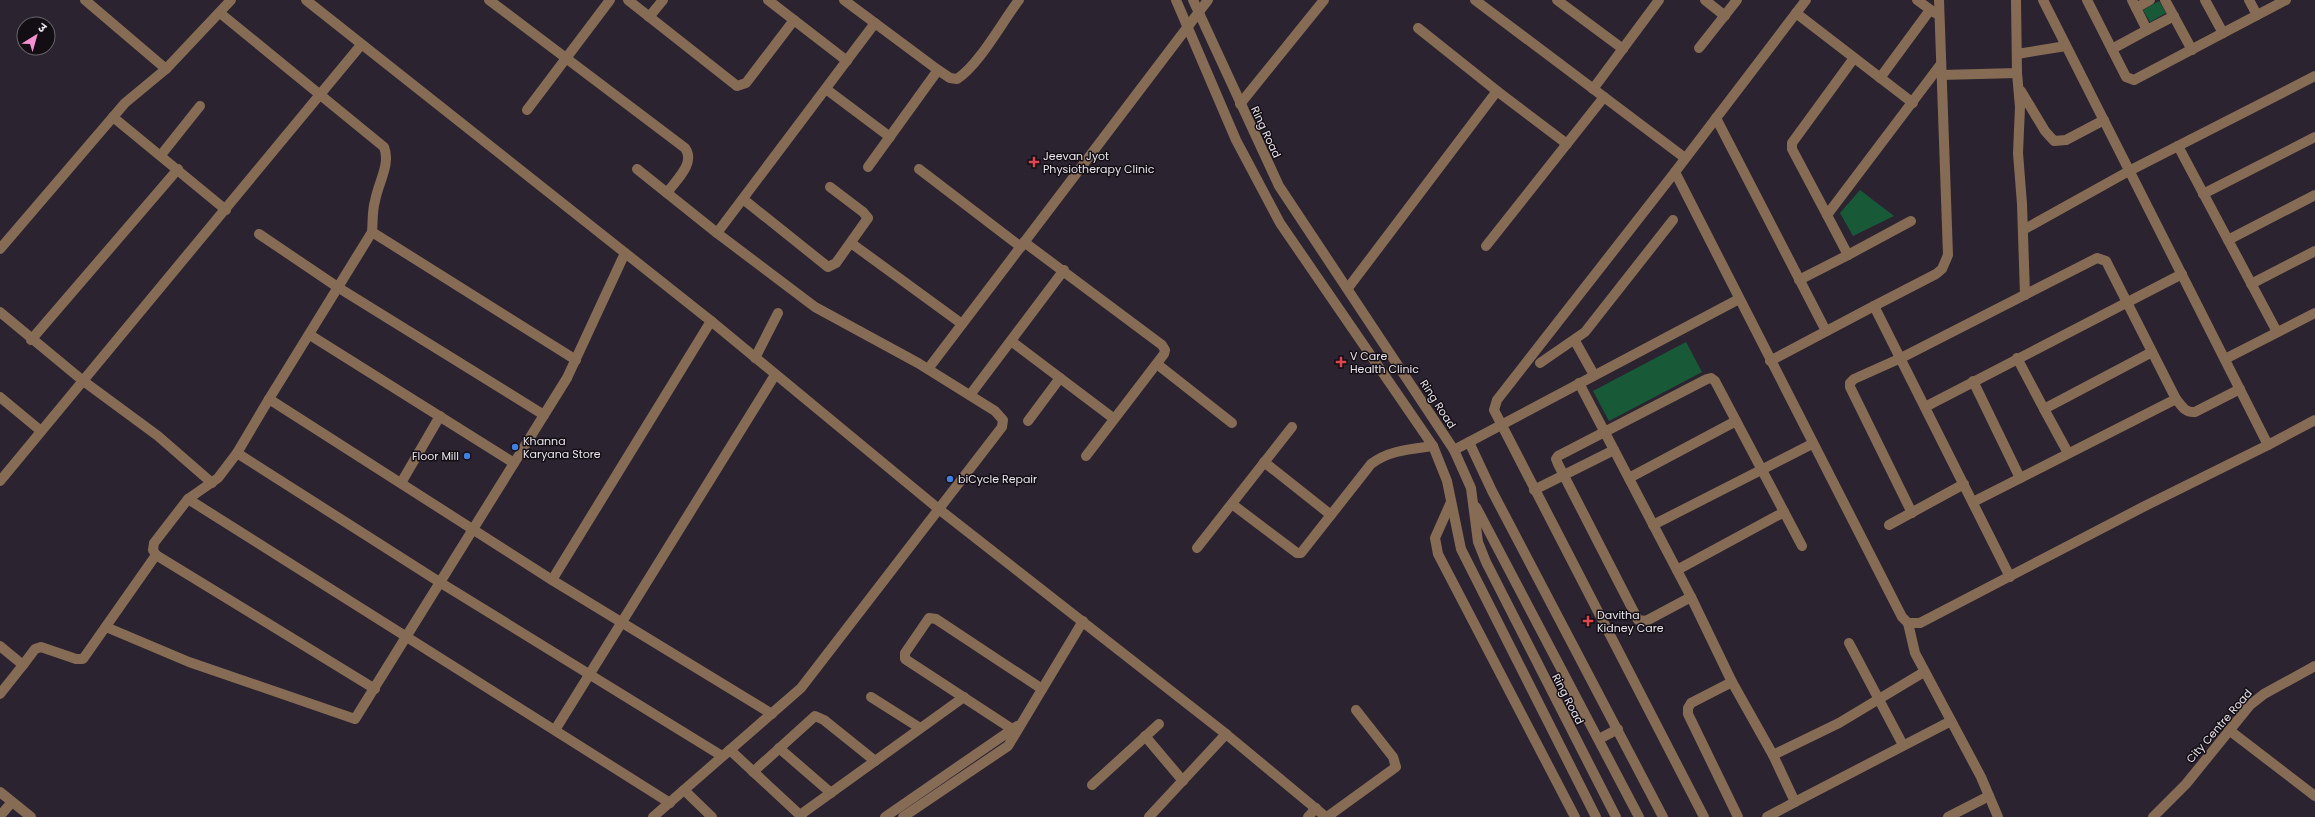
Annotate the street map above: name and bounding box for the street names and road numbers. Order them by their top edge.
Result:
street label: Ring Road [1247,104,1285,160]
street label: Ring Road [1416,376,1460,432]
street label: Ring Road [1548,671,1588,727]
street label: City Centre Road [2182,686,2256,766]

